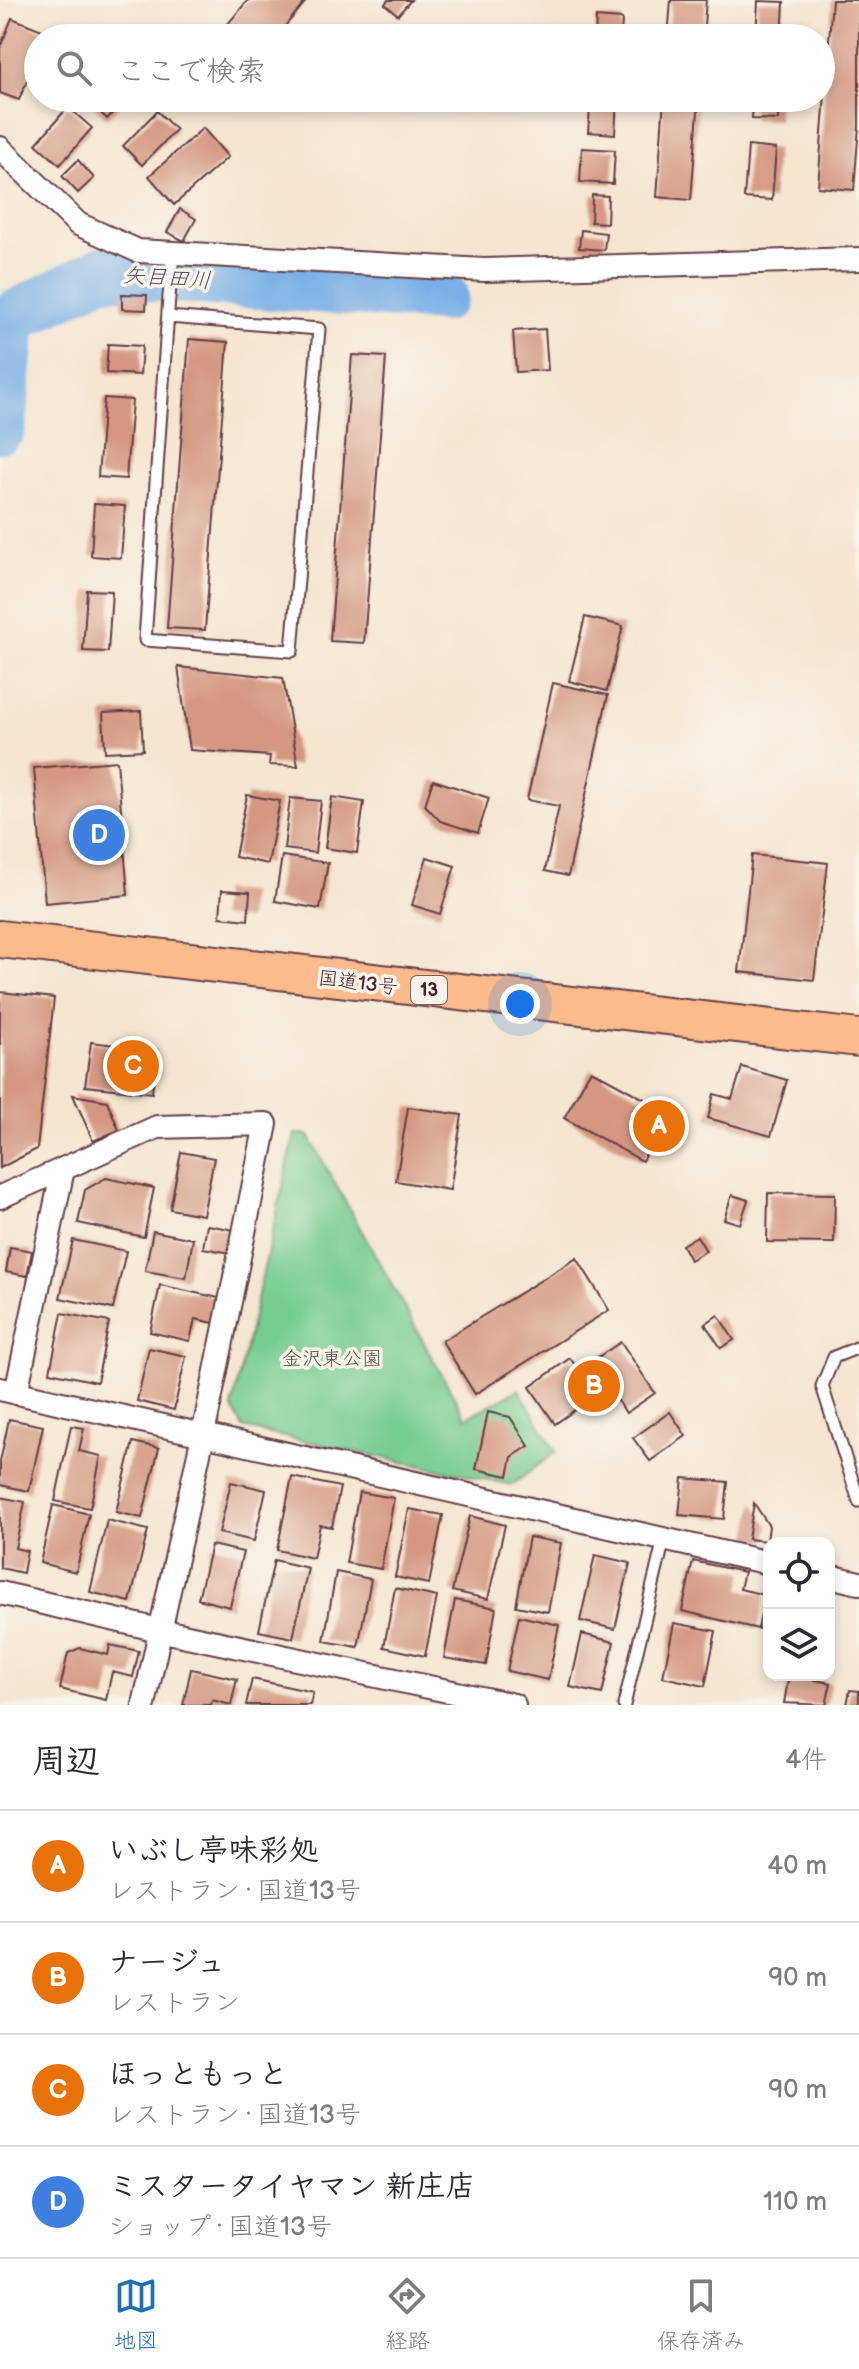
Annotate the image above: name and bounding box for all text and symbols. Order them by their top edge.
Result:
search box [24,24,835,112]
icon: search [52,46,96,90]
text: ここで検索 [116,54,266,90]
water label: 矢目田川 [122,262,212,295]
pin: D [73,805,125,865]
street label: 国道13号 [317,966,399,1000]
road number: 13 [411,976,447,1004]
your location [500,984,540,1024]
pin: C [107,1036,159,1096]
pin: A [633,1096,685,1156]
park label: 金沢東公園 [282,1347,382,1371]
pin: B [568,1356,620,1416]
map controls [763,1537,835,1681]
button: locate [763,1537,835,1609]
button: layers [763,1609,835,1681]
text: 周辺 [32,1741,100,1782]
text: 4件 [785,1745,827,1776]
text: いぶし亭味彩処 [108,1833,319,1869]
text: A [50,1851,66,1882]
text: 40 m [767,1851,827,1882]
text: レストラン · 国道13号 [108,1876,361,1907]
text: ナージュ [108,1945,226,1981]
text: B [49,1963,67,1994]
text: 90 m [768,1963,827,1994]
text: レストラン [108,1988,240,2019]
text: ほっともっと [108,2057,288,2093]
text: C [49,2075,67,2106]
text: 90 m [768,2075,827,2106]
text: レストラン · 国道13号 [108,2100,361,2131]
text: ミスタータイヤマン 新庄店 [108,2169,476,2205]
text: D [49,2187,67,2218]
text: 110 m [763,2187,827,2218]
text: ショップ · 国道13号 [108,2212,332,2243]
tab: 地図 [114,2274,158,2355]
tab: 経路 [385,2274,429,2355]
tab: 保存済み [657,2274,745,2355]

